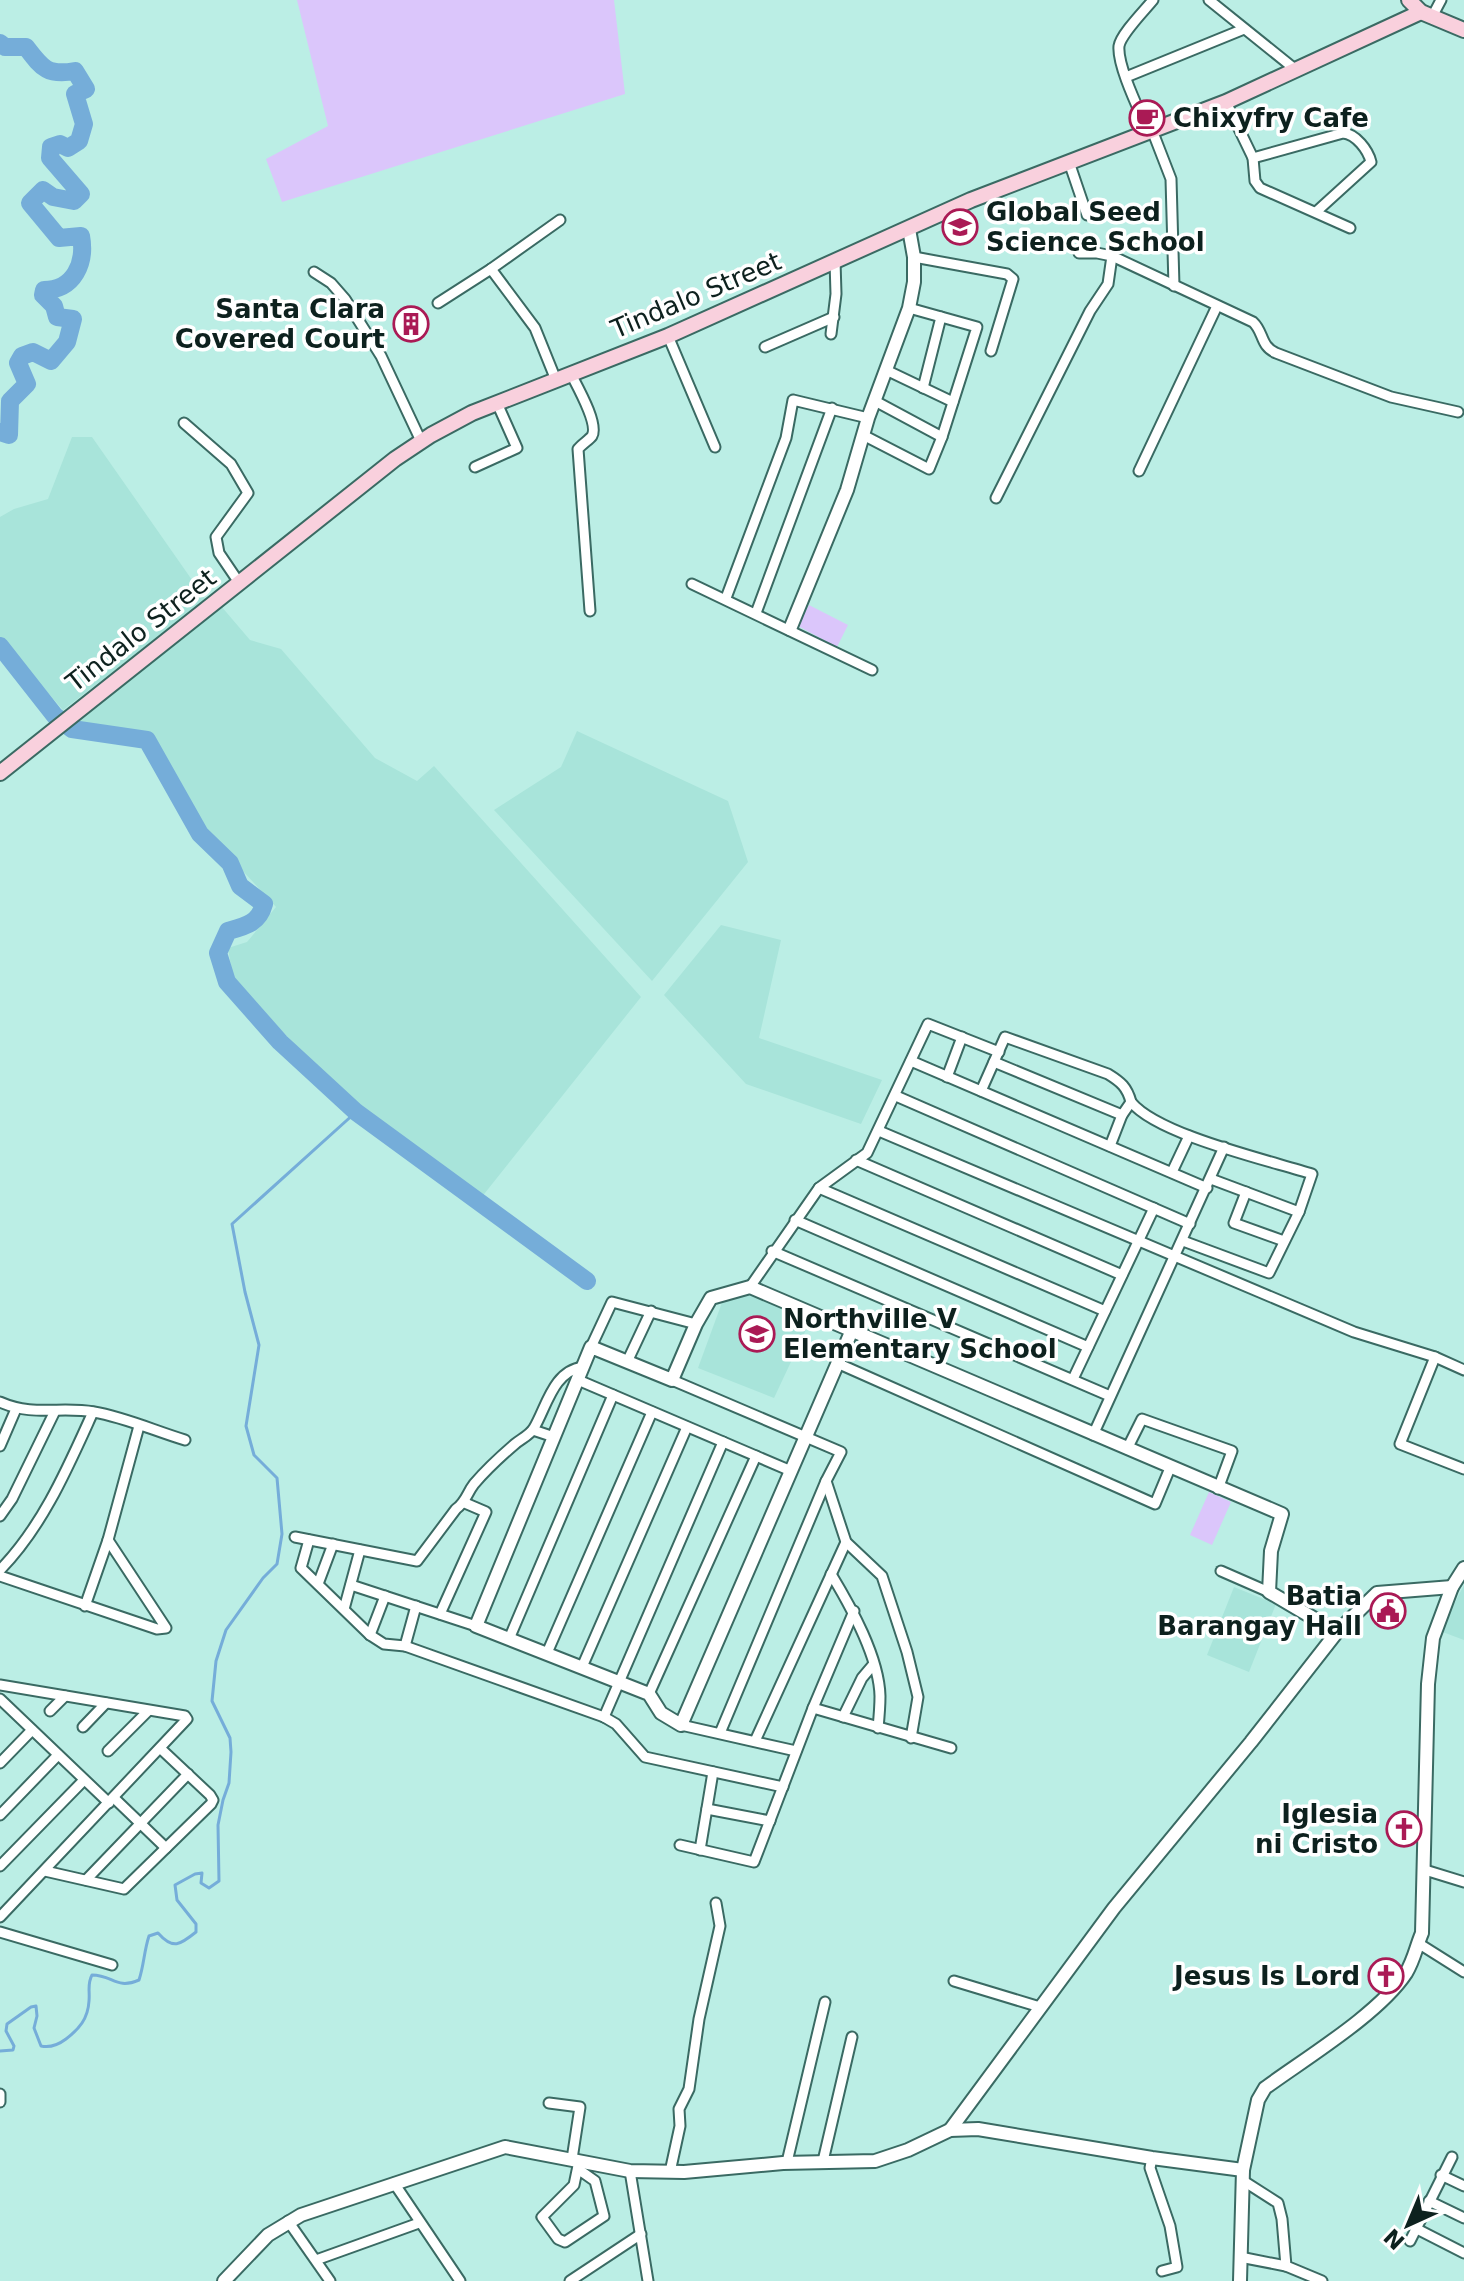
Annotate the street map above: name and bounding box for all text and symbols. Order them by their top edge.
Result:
cafe icon: Chixyfry Cafe [1128,99,1166,137]
place label: Chixyfry Cafe [1173,103,1369,133]
place label: Global Seed Science School [986,197,1205,257]
school or university icon: Global Seed Science School [941,208,979,246]
street label: Tindalo Street [606,246,785,345]
place label: Santa Clara Covered Court [175,294,385,354]
building icon: Santa Clara Covered Court [392,305,430,343]
street label: Tindalo Street [59,562,222,698]
place label: Northville V Elementary School [783,1304,1057,1364]
school or university icon: Northville V Elementary School [738,1315,776,1353]
place label: Batia Barangay Hall [1157,1581,1362,1641]
public building icon: Batia Barangay Hall [1369,1592,1407,1630]
place label: Iglesia ni Cristo [1255,1799,1378,1859]
church icon: Iglesia ni Cristo [1385,1810,1423,1848]
church icon: Jesus Is Lord [1367,1957,1405,1995]
place label: Jesus Is Lord [1172,1961,1360,1991]
north arrow [1368,2185,1448,2265]
text: N [1379,2224,1410,2254]

